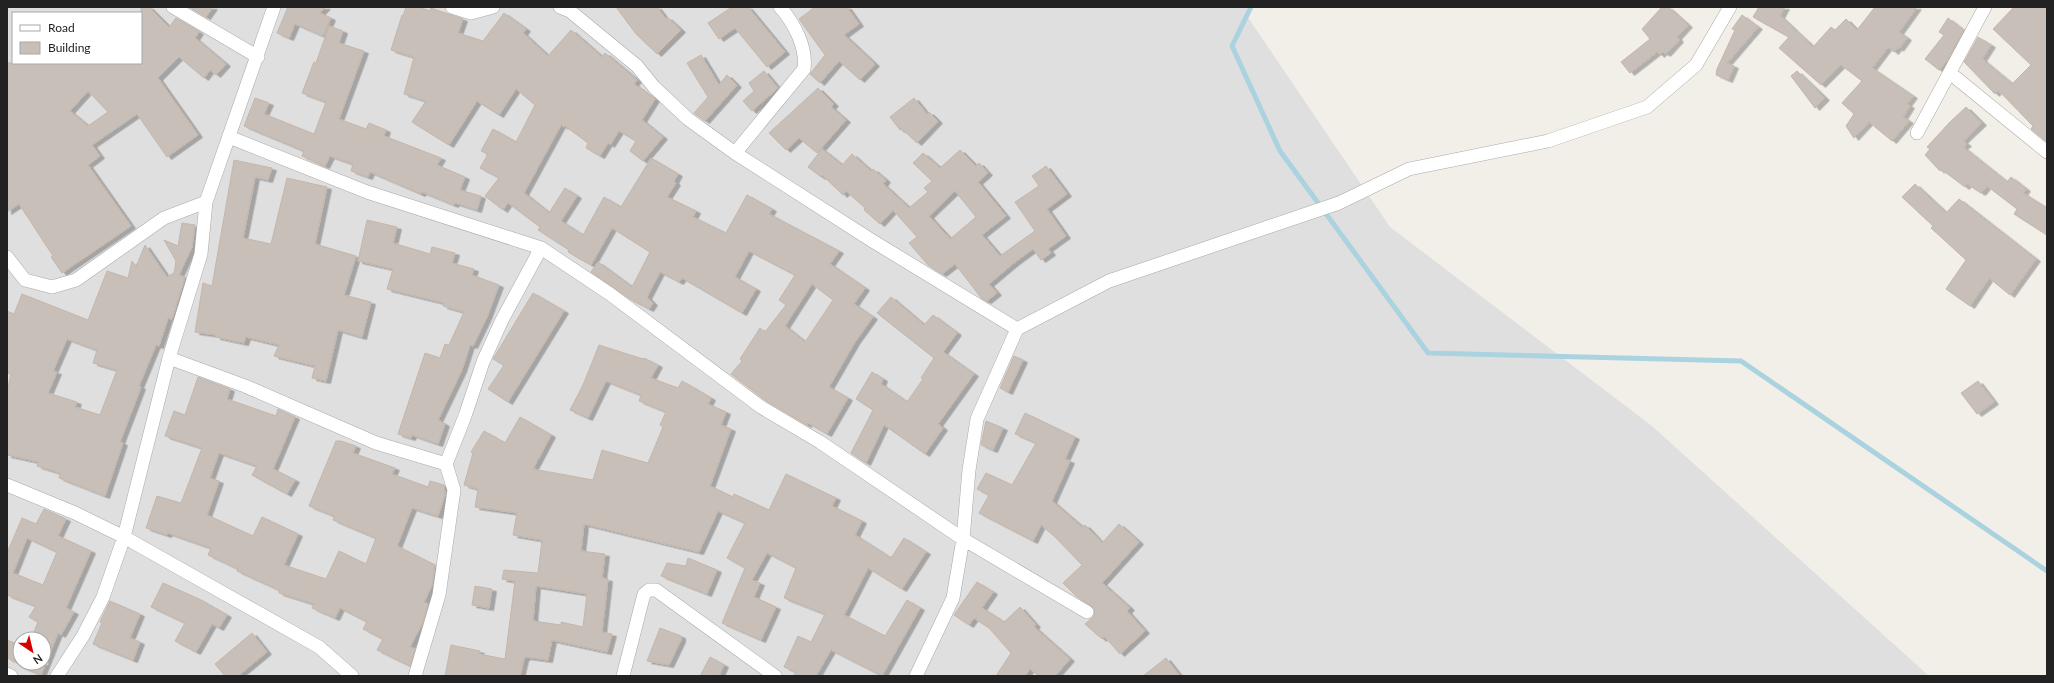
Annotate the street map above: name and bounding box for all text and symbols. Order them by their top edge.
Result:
legend [12,12,142,64]
text: Road [48,20,75,35]
text: Building [48,40,91,55]
north arrow [12,631,52,671]
text: N [31,652,45,667]

